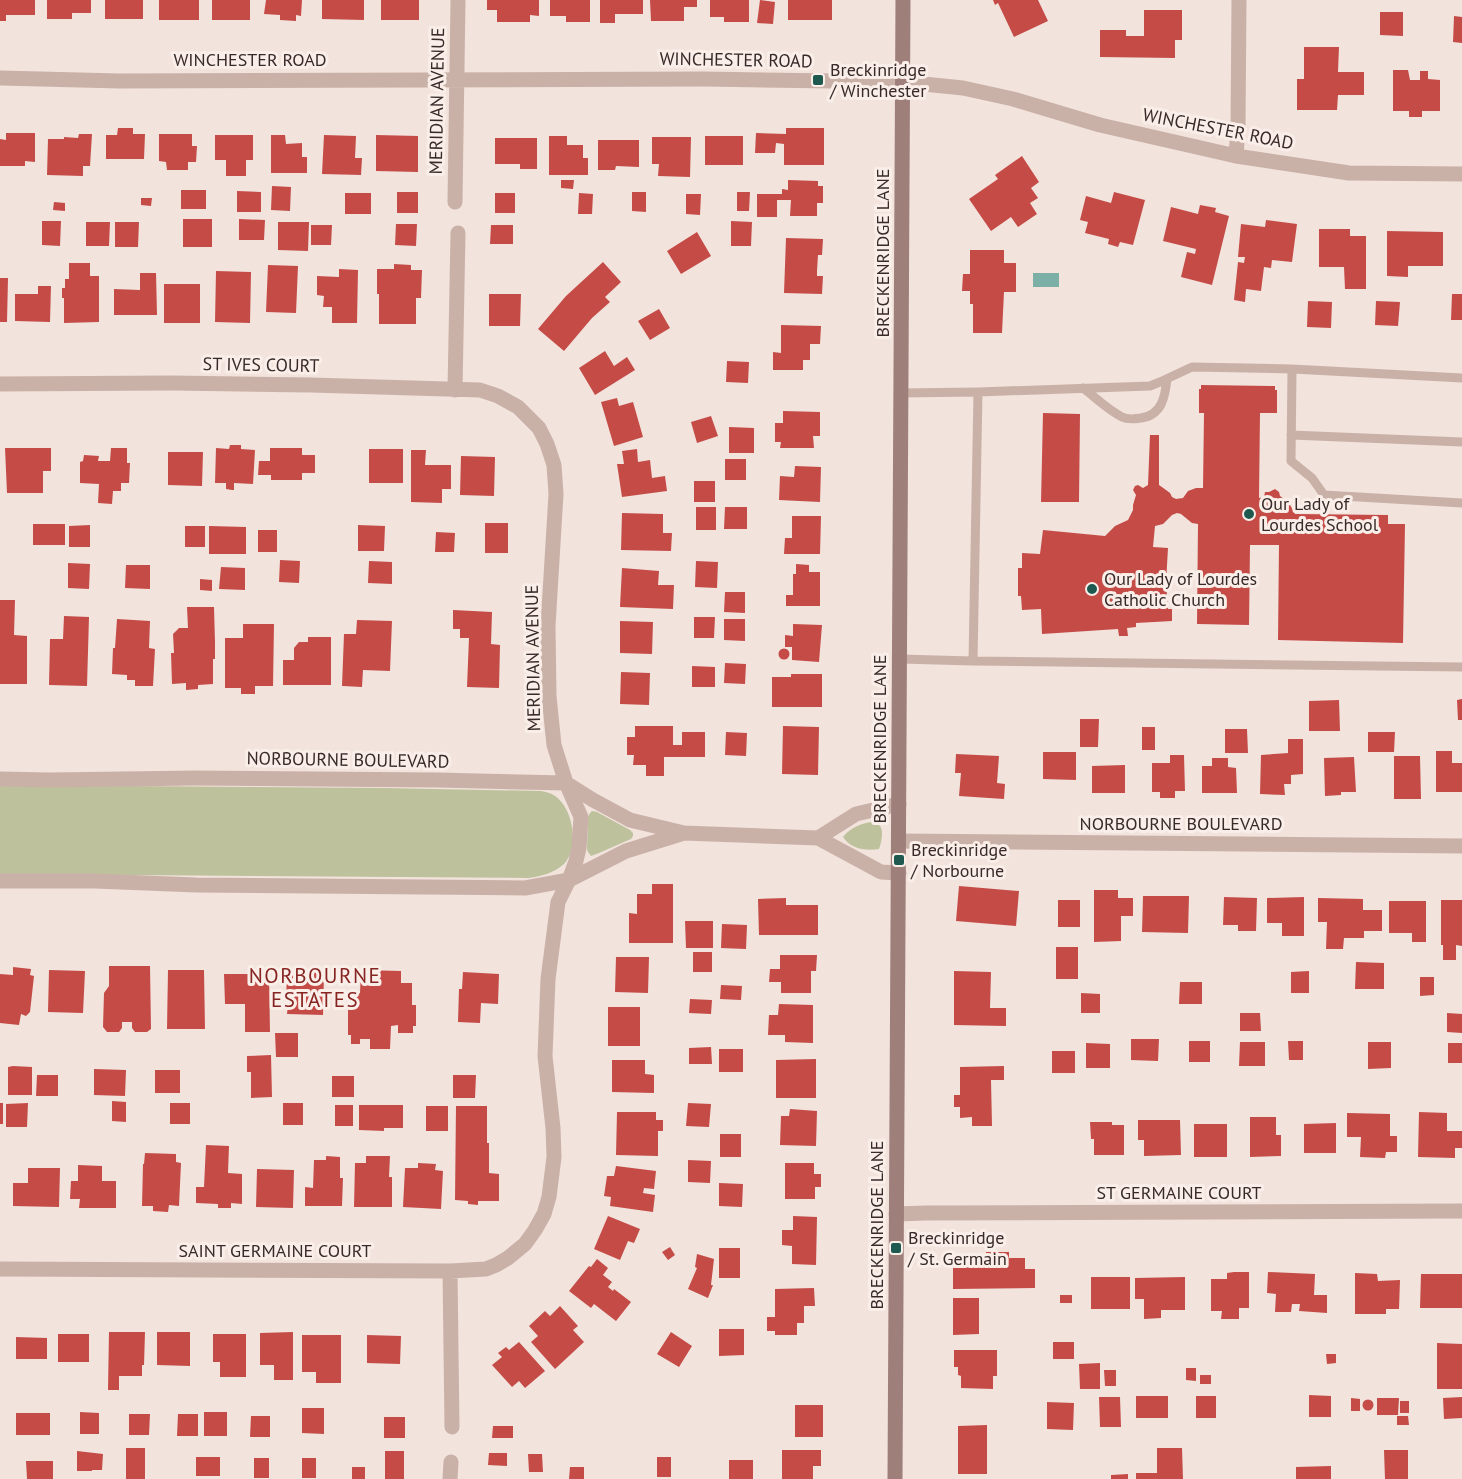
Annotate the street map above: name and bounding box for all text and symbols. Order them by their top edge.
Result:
street label: MERIDIAN AVENUE [424,27,449,175]
street label: WINCHESTER ROAD [659,47,813,72]
street label: WINCHESTER ROAD [173,48,327,71]
place label: Breckinridge / Winchester [829,58,926,102]
marker: Breckinridge / Winchester [811,73,825,87]
street label: WINCHESTER ROAD [1141,103,1295,154]
street label: BRECKENRIDGE LANE [871,169,894,337]
street label: ST IVES COURT [203,352,319,377]
place label: Our Lady of Lourdes School [1261,492,1379,536]
marker: Our Lady of Lourdes School [1242,507,1256,521]
place label: Our Lady of Lourdes Catholic Church [1104,567,1257,611]
marker: Our Lady of Lourdes Catholic Church [1085,582,1099,596]
street label: MERIDIAN AVENUE [520,584,545,732]
street label: BRECKENRIDGE LANE [868,655,891,823]
street label: NORBOURNE BOULEVARD [246,746,450,773]
street label: NORBOURNE BOULEVARD [1080,812,1282,835]
place label: Breckinridge / Norbourne [910,838,1007,882]
marker: Breckinridge / Norbourne [892,853,906,867]
district label: NORBOURNE ESTATES [249,962,381,1013]
street label: BRECKENRIDGE LANE [865,1141,888,1309]
street label: ST GERMAINE COURT [1096,1181,1262,1204]
place label: Breckinridge / St. Germain [907,1226,1007,1270]
street label: SAINT GERMAINE COURT [179,1239,371,1262]
marker: Breckinridge / St. Germain [889,1241,903,1255]

